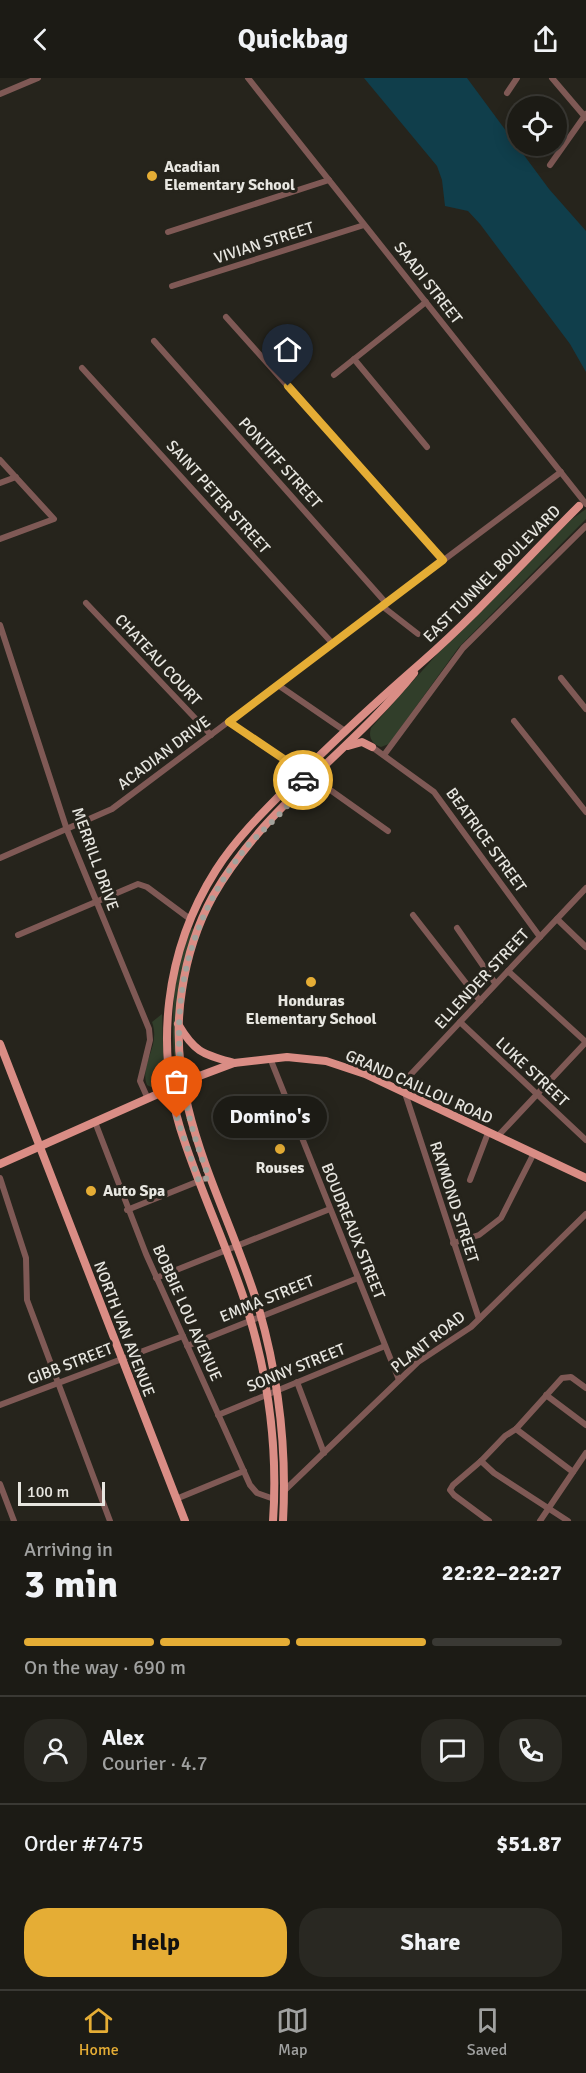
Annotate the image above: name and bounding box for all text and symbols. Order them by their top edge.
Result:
icon: back [24,23,57,56]
text: Quickbag [238,23,348,56]
icon: share [529,23,562,56]
map controls [507,96,567,156]
button: locate [507,96,567,156]
place label: Acadian Elementary School [164,157,295,195]
marker: Acadian Elementary School [145,169,159,183]
street label: VIVIAN STREET [212,217,317,269]
street label: SAADI STREET [390,238,466,328]
pin [262,324,313,386]
icon: home [271,333,304,366]
street label: PONTIFF STREET [234,414,326,513]
street label: SAINT PETER STREET [162,436,274,558]
street label: EAST TUNNEL BOULEVARD [419,501,565,647]
street label: CHATEAU COURT [110,610,206,710]
street label: ACADIAN DRIVE [114,712,214,794]
courier [273,750,333,810]
icon: car [287,764,320,797]
street label: BEATRICE STREET [441,784,531,896]
street label: MERRILL DRIVE [67,804,123,914]
street label: ELLENDER STREET [430,925,534,1033]
marker: Honduras Elementary School [304,975,318,989]
place label: Honduras Elementary School [245,991,377,1029]
street label: LUKE STREET [491,1033,573,1111]
street label: GRAND CAILLOU ROAD [342,1045,496,1129]
pin [151,1056,202,1118]
icon: bag [160,1065,193,1098]
callout: Domino's [213,1097,327,1139]
text: Domino's [230,1104,310,1129]
street label: RAYMOND STREET [425,1139,483,1265]
marker: Rouses [273,1142,287,1156]
place label: Rouses [256,1158,304,1178]
street label: BOUDREAUX STREET [317,1160,389,1302]
place label: Auto Spa [103,1181,165,1201]
marker: Auto Spa [84,1184,98,1198]
street label: BOBBIE LOU AVENUE [148,1242,226,1384]
street label: NORTH VAN AVENUE [89,1258,159,1400]
street label: EMMA STREET [217,1271,317,1327]
street label: PLANT ROAD [387,1307,469,1377]
street label: GIBB STREET [25,1339,116,1389]
street label: SONNY STREET [244,1339,348,1397]
scale bar [18,1479,105,1506]
text: 100 m [27,1482,69,1502]
text: Arriving in [24,1537,113,1562]
text: 22:22–22:27 [442,1559,562,1586]
text: 3 min [24,1560,118,1608]
text: On the way · 690 m [24,1655,186,1680]
button: person [24,1719,87,1782]
button: chat [421,1719,484,1782]
button: phone [499,1719,562,1782]
text: Alex [102,1724,144,1751]
text: Courier · 4.7 [102,1751,208,1776]
text: Order #7475 [24,1830,144,1857]
text: $51.87 [496,1830,562,1857]
button: Help [24,1908,287,1977]
button: Share [299,1908,562,1977]
tab: Home [79,2004,119,2060]
tab: Map [276,2004,309,2060]
tab: Saved [467,2004,507,2060]

